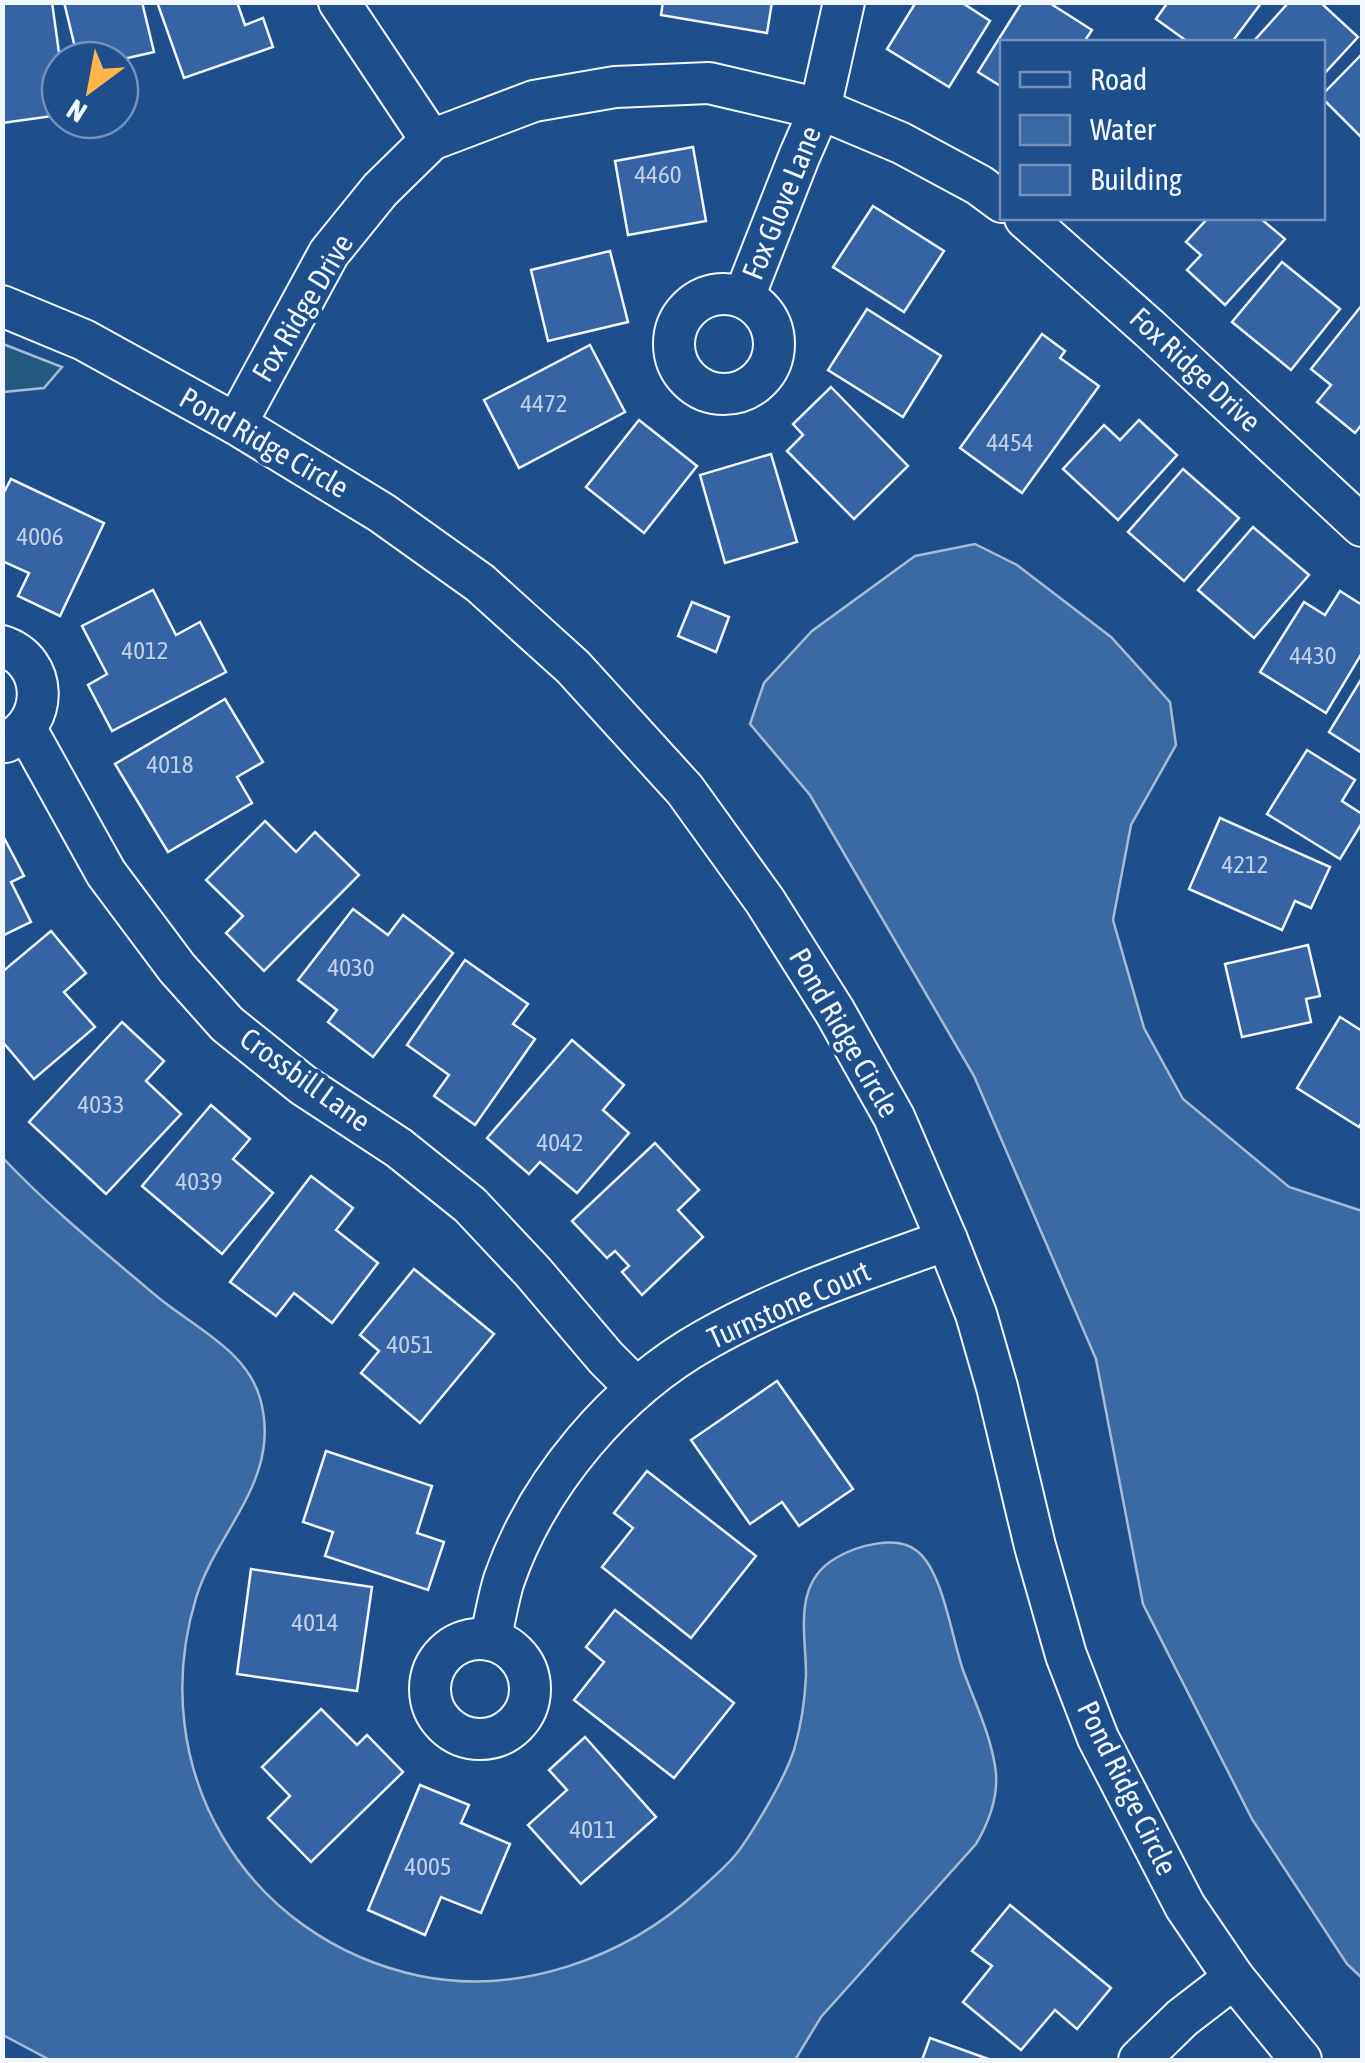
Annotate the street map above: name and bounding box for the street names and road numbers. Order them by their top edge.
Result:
street label: Fox Glove Lane [735,121,827,284]
street label: Fox Ridge Drive [245,228,359,387]
street label: Fox Ridge Drive [1123,300,1268,438]
street label: Pond Ridge Circle [174,380,355,504]
street label: Pond Ridge Circle [783,942,907,1123]
street label: Crossbill Lane [234,1021,377,1138]
street label: Turnstone Court [702,1253,875,1355]
street label: Pond Ridge Circle [1071,1695,1185,1880]

